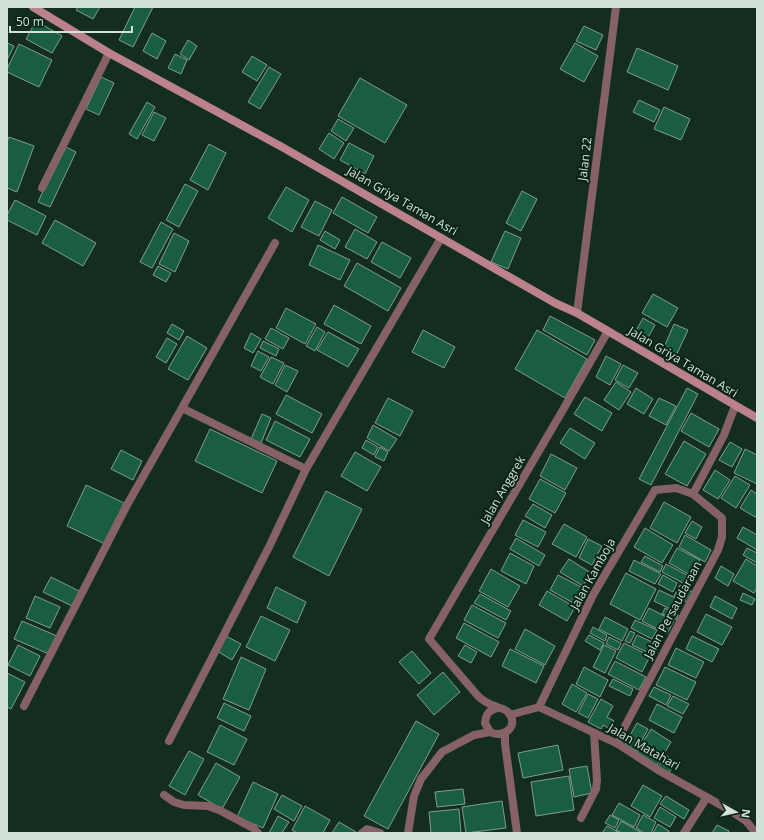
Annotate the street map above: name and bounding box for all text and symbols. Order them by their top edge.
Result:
scale bar [10,8,132,34]
text: 50 m [16,13,44,30]
street label: Jalan 22 [573,136,596,183]
street label: Jalan Griya Taman Asri [343,161,461,239]
street label: Jalan Griya Taman Asri [624,322,741,401]
street label: Jalan Anggrek [476,452,529,528]
street label: Jalan Kamboja [565,535,619,613]
street label: Jalan Persaudaraan [639,558,705,662]
street label: Jalan Matahari [604,719,683,774]
north arrow [716,792,756,832]
text: N [738,808,754,819]

